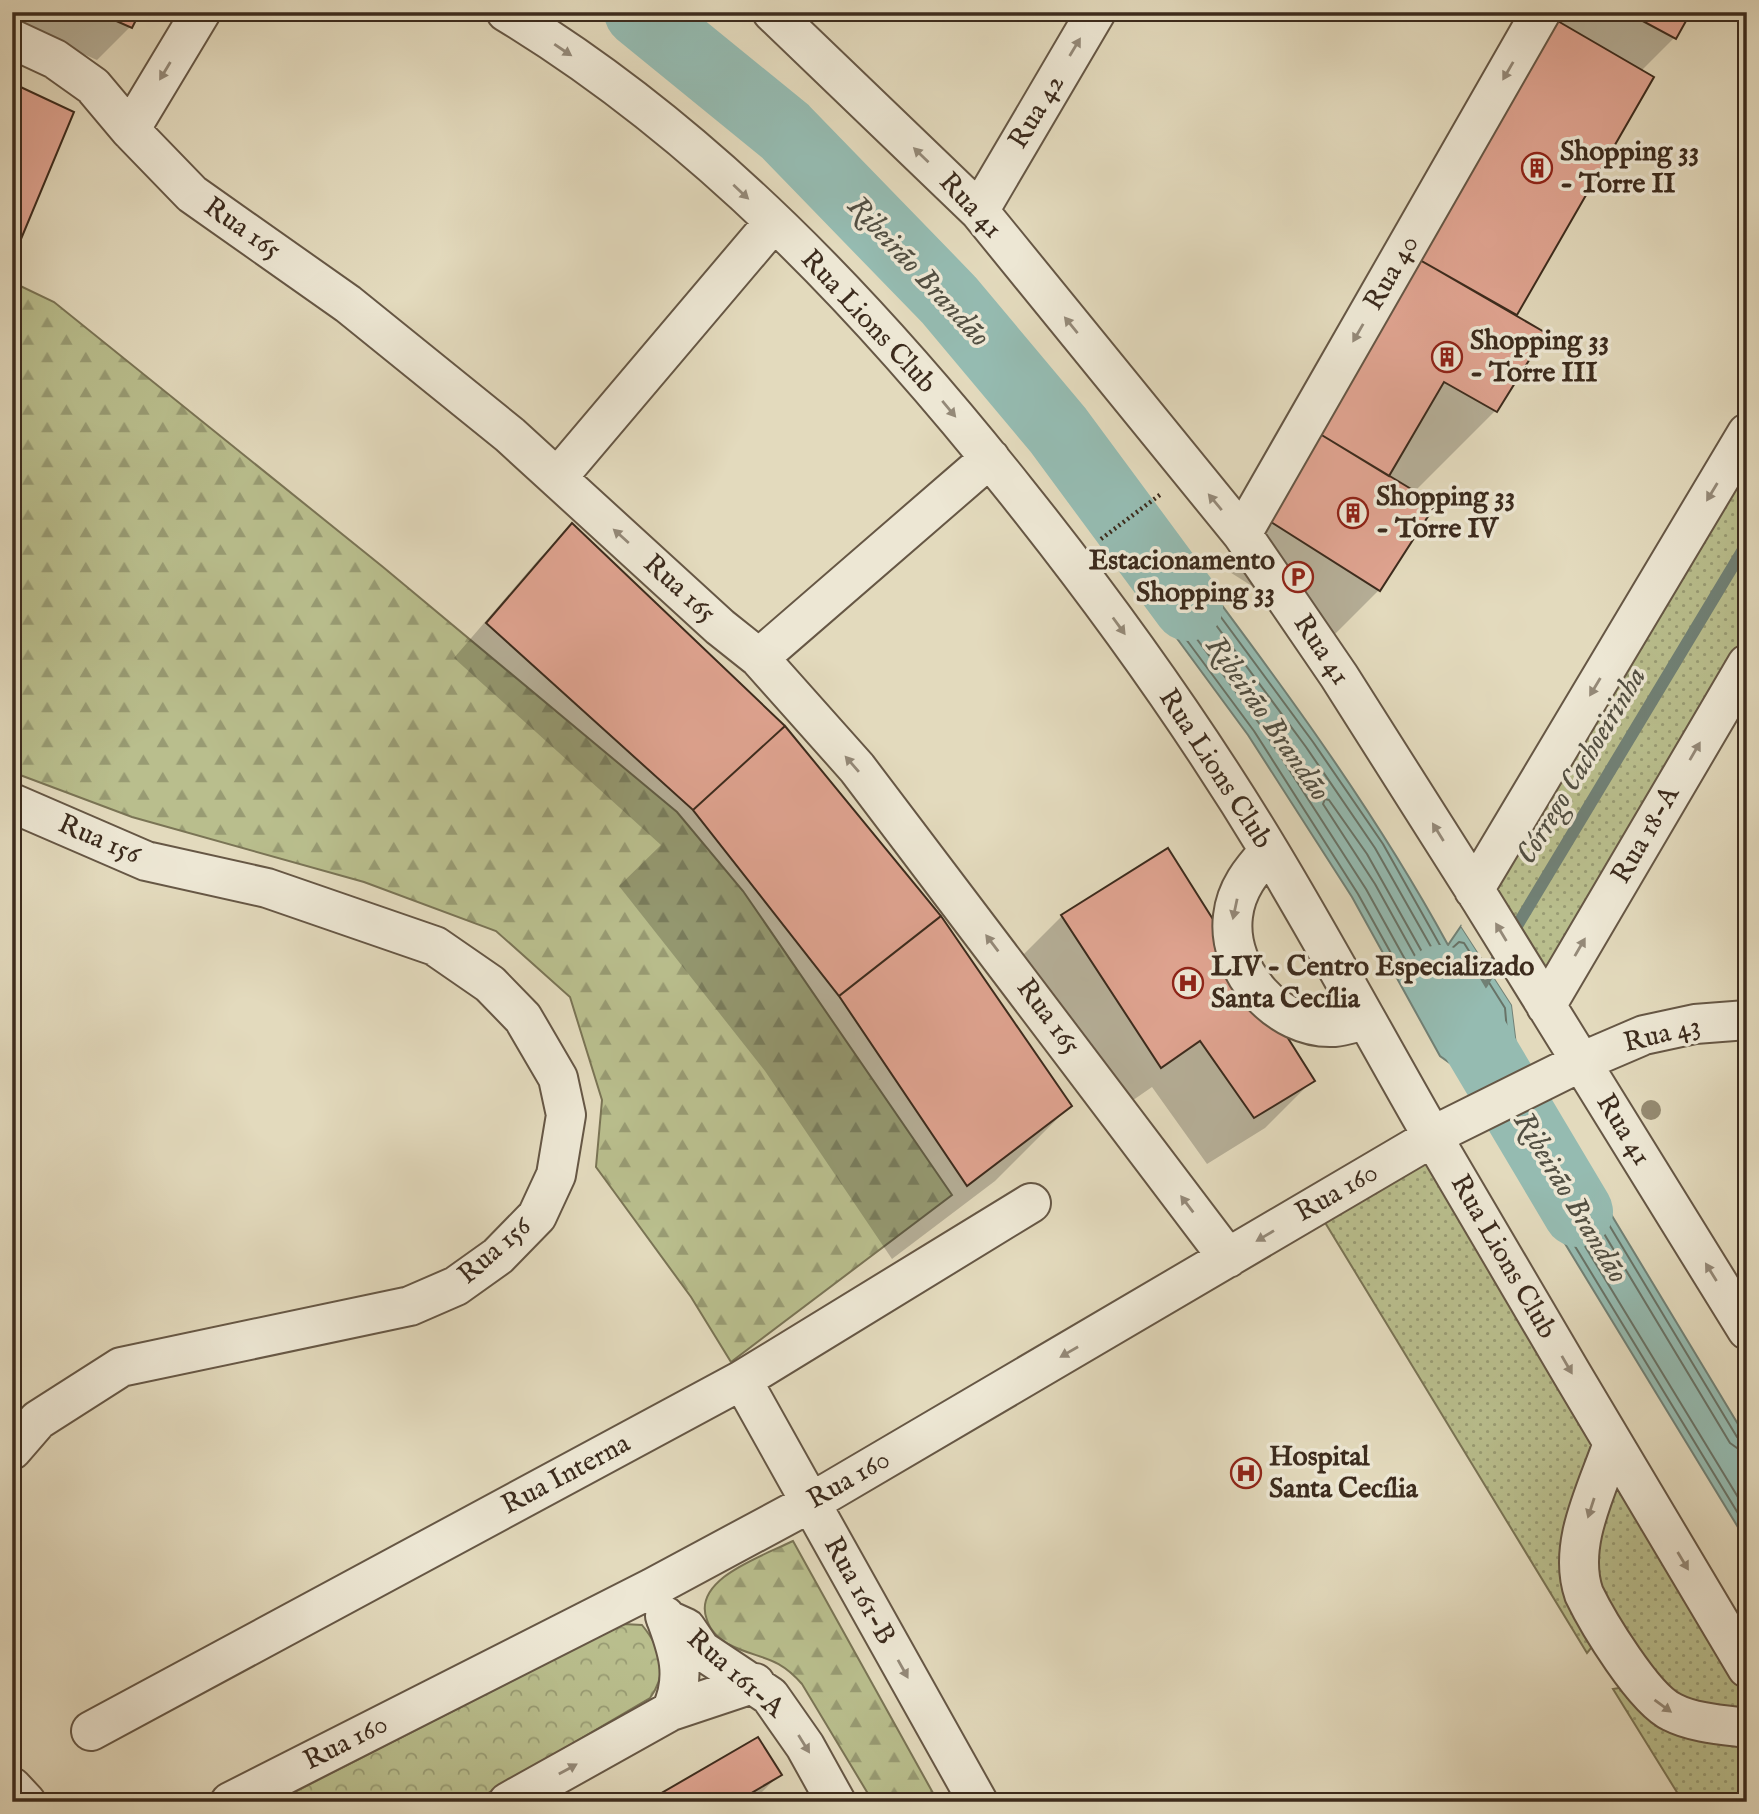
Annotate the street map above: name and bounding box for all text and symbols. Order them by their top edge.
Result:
one-way arrow [1069,37,1081,57]
one-way arrow [554,43,572,57]
one-way arrow [159,61,172,80]
one-way arrow [1501,62,1514,81]
street label: Rua 42 [1001,68,1073,156]
place label: Shopping 33 - Torre II [1560,135,1699,202]
one-way arrow [913,147,930,163]
building icon: Shopping 33 - Torre II [1520,151,1554,185]
street label: Rua 41 [931,166,1009,246]
one-way arrow [732,183,749,200]
water label: Ribeirão Brandão [838,188,998,356]
street label: Rua 165 [197,190,287,268]
street label: Rua 40 [1357,229,1427,317]
street label: Rua Lions Club [792,243,944,401]
one-way arrow [1064,317,1079,334]
one-way arrow [1352,323,1364,342]
place label: Shopping 33 - Torre III [1470,324,1609,391]
building icon: Shopping 33 - Torre III [1430,340,1464,374]
one-way arrow [941,400,956,418]
place label: Shopping 33 - Torre IV [1376,480,1515,547]
one-way arrow [1706,482,1718,501]
one-way arrow [1208,493,1223,510]
building icon: Shopping 33 - Torre IV [1336,496,1370,530]
one-way arrow [612,528,630,544]
place label: Estacionamento Shopping 33 [1089,544,1275,611]
street label: Rua 165 [635,547,723,631]
parking icon: Estacionamento Shopping 33 [1281,560,1315,594]
street label: Rua 41 [1285,608,1357,692]
one-way arrow [1112,617,1126,636]
water label: Ribeirão Brandão [1196,629,1338,809]
water label: Córrego Cachoeirinha [1508,661,1656,871]
one-way arrow [1589,678,1602,697]
street label: Rua Lions Club [1150,682,1280,856]
one-way arrow [1689,742,1701,761]
one-way arrow [844,755,860,773]
street label: Rua 18-A [1604,779,1689,890]
street label: Rua 156 [52,807,147,873]
one-way arrow [1431,823,1444,842]
one-way arrow [1230,898,1241,920]
one-way arrow [1494,923,1507,942]
one-way arrow [985,934,999,953]
one-way arrow [1574,938,1586,957]
place label: LIV - Centro Especializado Santa Cecília [1211,950,1534,1017]
hospital icon: LIV - Centro Especializado Santa Cecília [1171,966,1205,1000]
street label: Rua 165 [1008,972,1088,1062]
street label: Rua 43 [1620,1009,1704,1061]
street label: Rua 41 [1587,1088,1659,1172]
water label: Ribeirão Brandão [1504,1105,1636,1291]
street label: Rua 160 [1289,1155,1385,1231]
street label: Rua Lions Club [1442,1169,1564,1345]
one-way arrow [1181,1195,1195,1213]
street label: Rua 156 [451,1209,540,1292]
one-way arrow [1255,1230,1274,1243]
one-way arrow [1705,1262,1718,1282]
one-way arrow [1059,1346,1078,1358]
one-way arrow [1561,1355,1573,1375]
street label: Rua Interna [496,1426,637,1523]
place label: Hospital Santa Cecília [1269,1440,1419,1507]
street label: Rua 160 [801,1442,897,1518]
hospital icon: Hospital Santa Cecília [1229,1456,1263,1490]
one-way arrow [1585,1497,1595,1518]
street label: Rua 161-B [815,1531,903,1651]
one-way arrow [1677,1551,1689,1570]
street label: Rua 161-A [679,1622,792,1727]
one-way arrow [897,1660,909,1679]
one-way arrow [1654,1699,1673,1713]
street label: Rua 160 [298,1707,394,1779]
one-way arrow [797,1735,810,1754]
one-way arrow [558,1763,578,1775]

